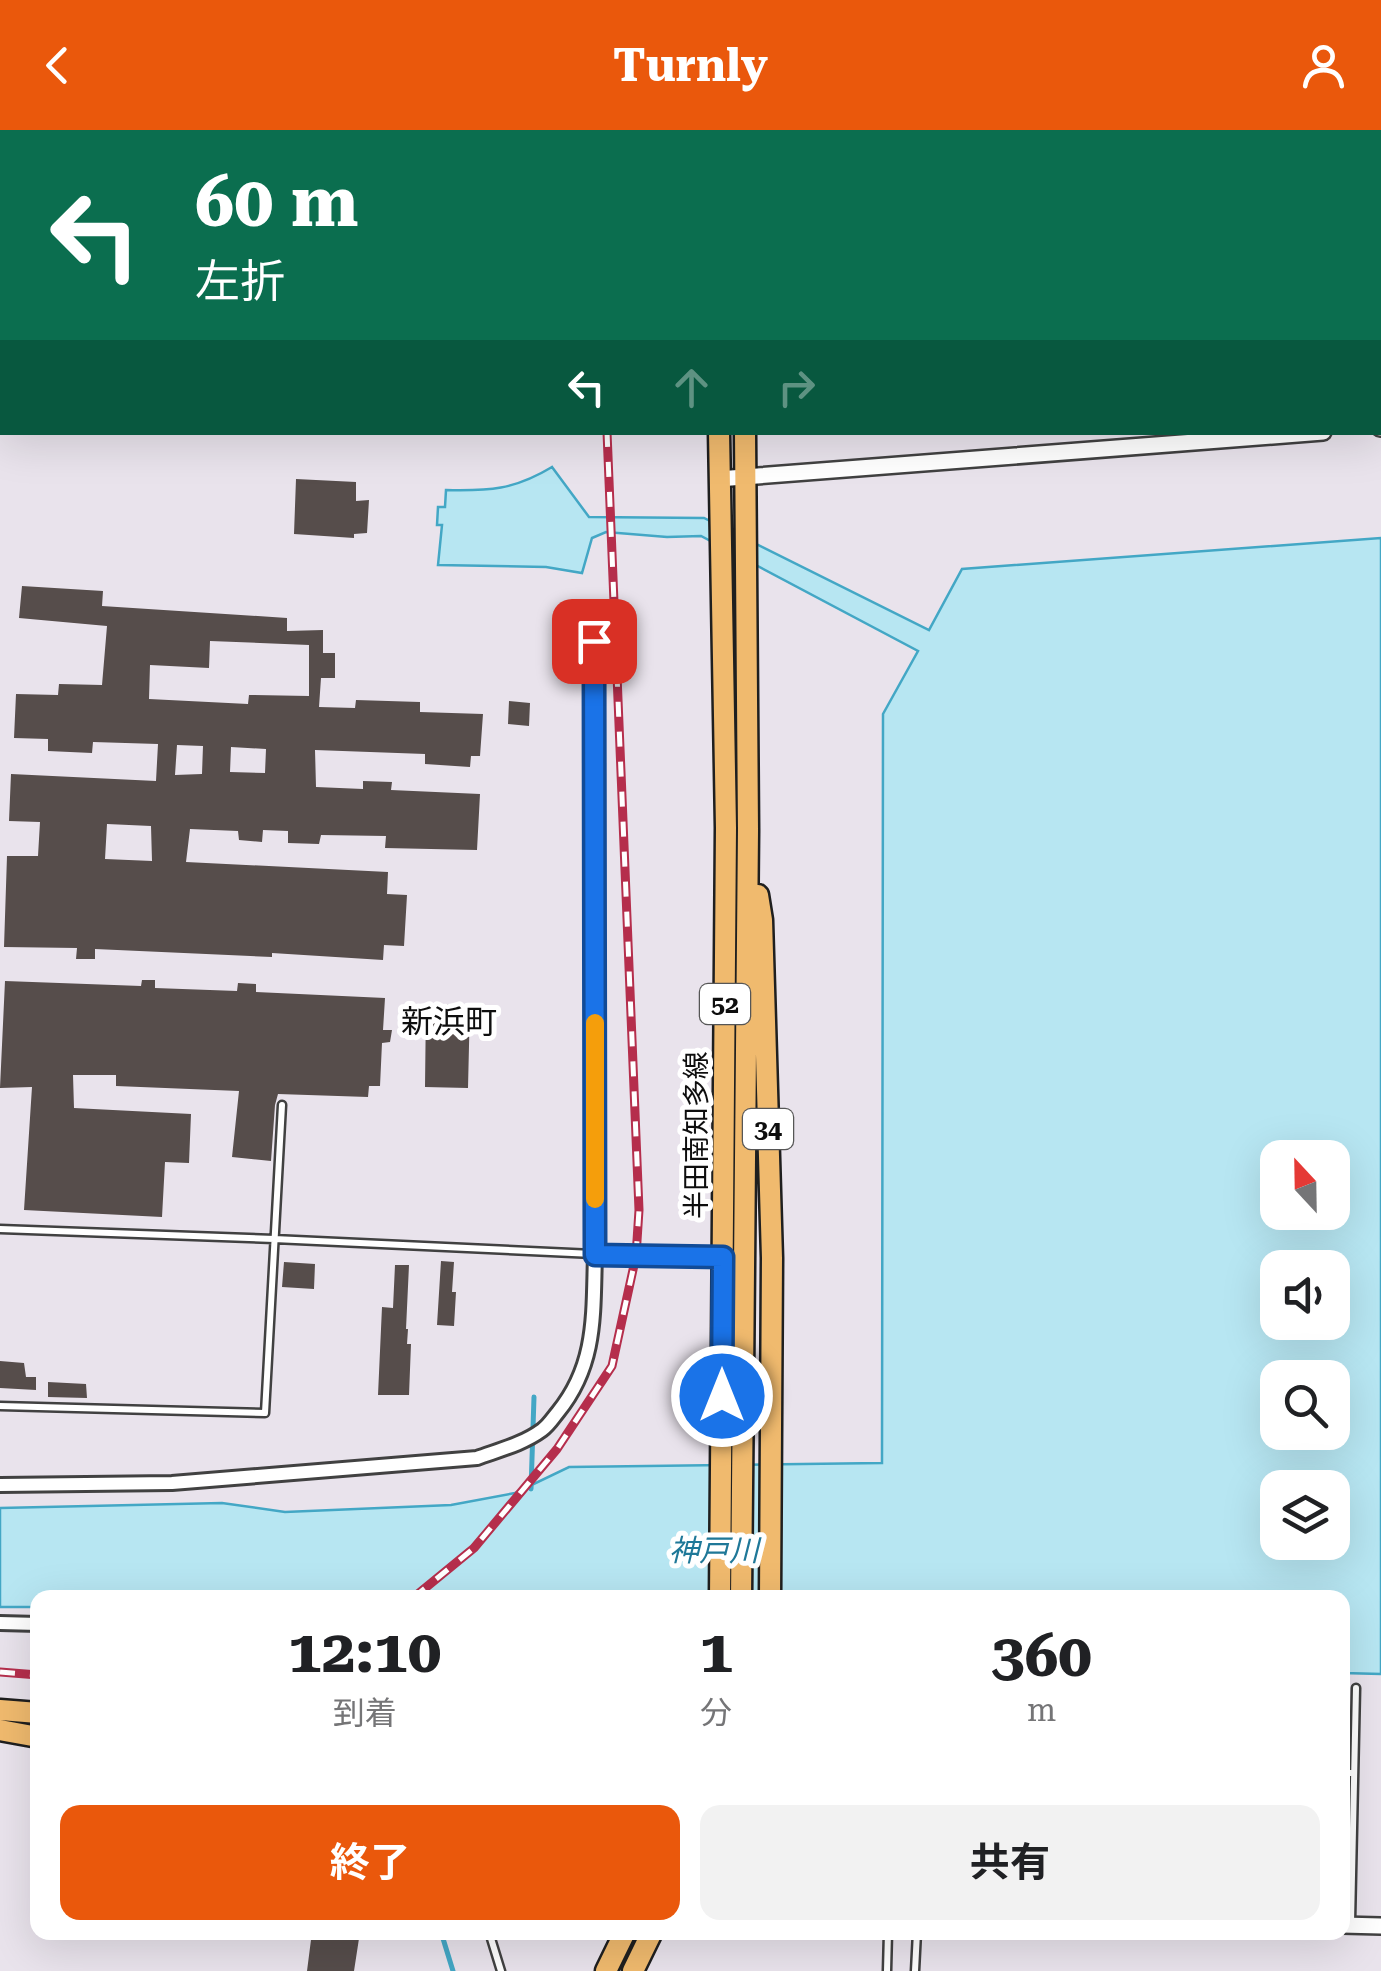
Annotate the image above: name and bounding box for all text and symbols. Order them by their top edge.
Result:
icon: back [30,38,85,93]
icon: person [1296,38,1351,93]
text: Turnly [613,39,768,92]
text: 60 m [195,161,359,243]
icon: left [30,170,160,300]
text: 左折 [195,255,285,308]
icon: left [559,360,614,415]
icon: ahead [664,360,719,415]
icon: right [769,360,824,415]
pin [552,599,637,684]
icon: arrive [567,614,622,669]
road number: 52 [700,984,750,1024]
district label: 新浜町 [401,1003,497,1041]
street label: 半田南知多線 [680,1051,713,1219]
road number: 34 [743,1109,793,1149]
north arrow [1260,1140,1350,1230]
map controls [1260,1140,1350,1560]
button: sound [1260,1250,1350,1340]
position arrow [670,1344,774,1448]
button: search [1260,1360,1350,1450]
button: layers [1260,1470,1350,1560]
water label: 神戸川 [669,1533,762,1568]
text: 12:10 [288,1616,441,1687]
text: 1 [699,1616,733,1687]
text: 360 [991,1620,1092,1691]
text: m [1027,1691,1056,1729]
text: 到着 [333,1694,397,1732]
text: 分 [700,1694,732,1732]
button: 終了 [60,1805,680,1920]
button: 共有 [700,1805,1320,1920]

